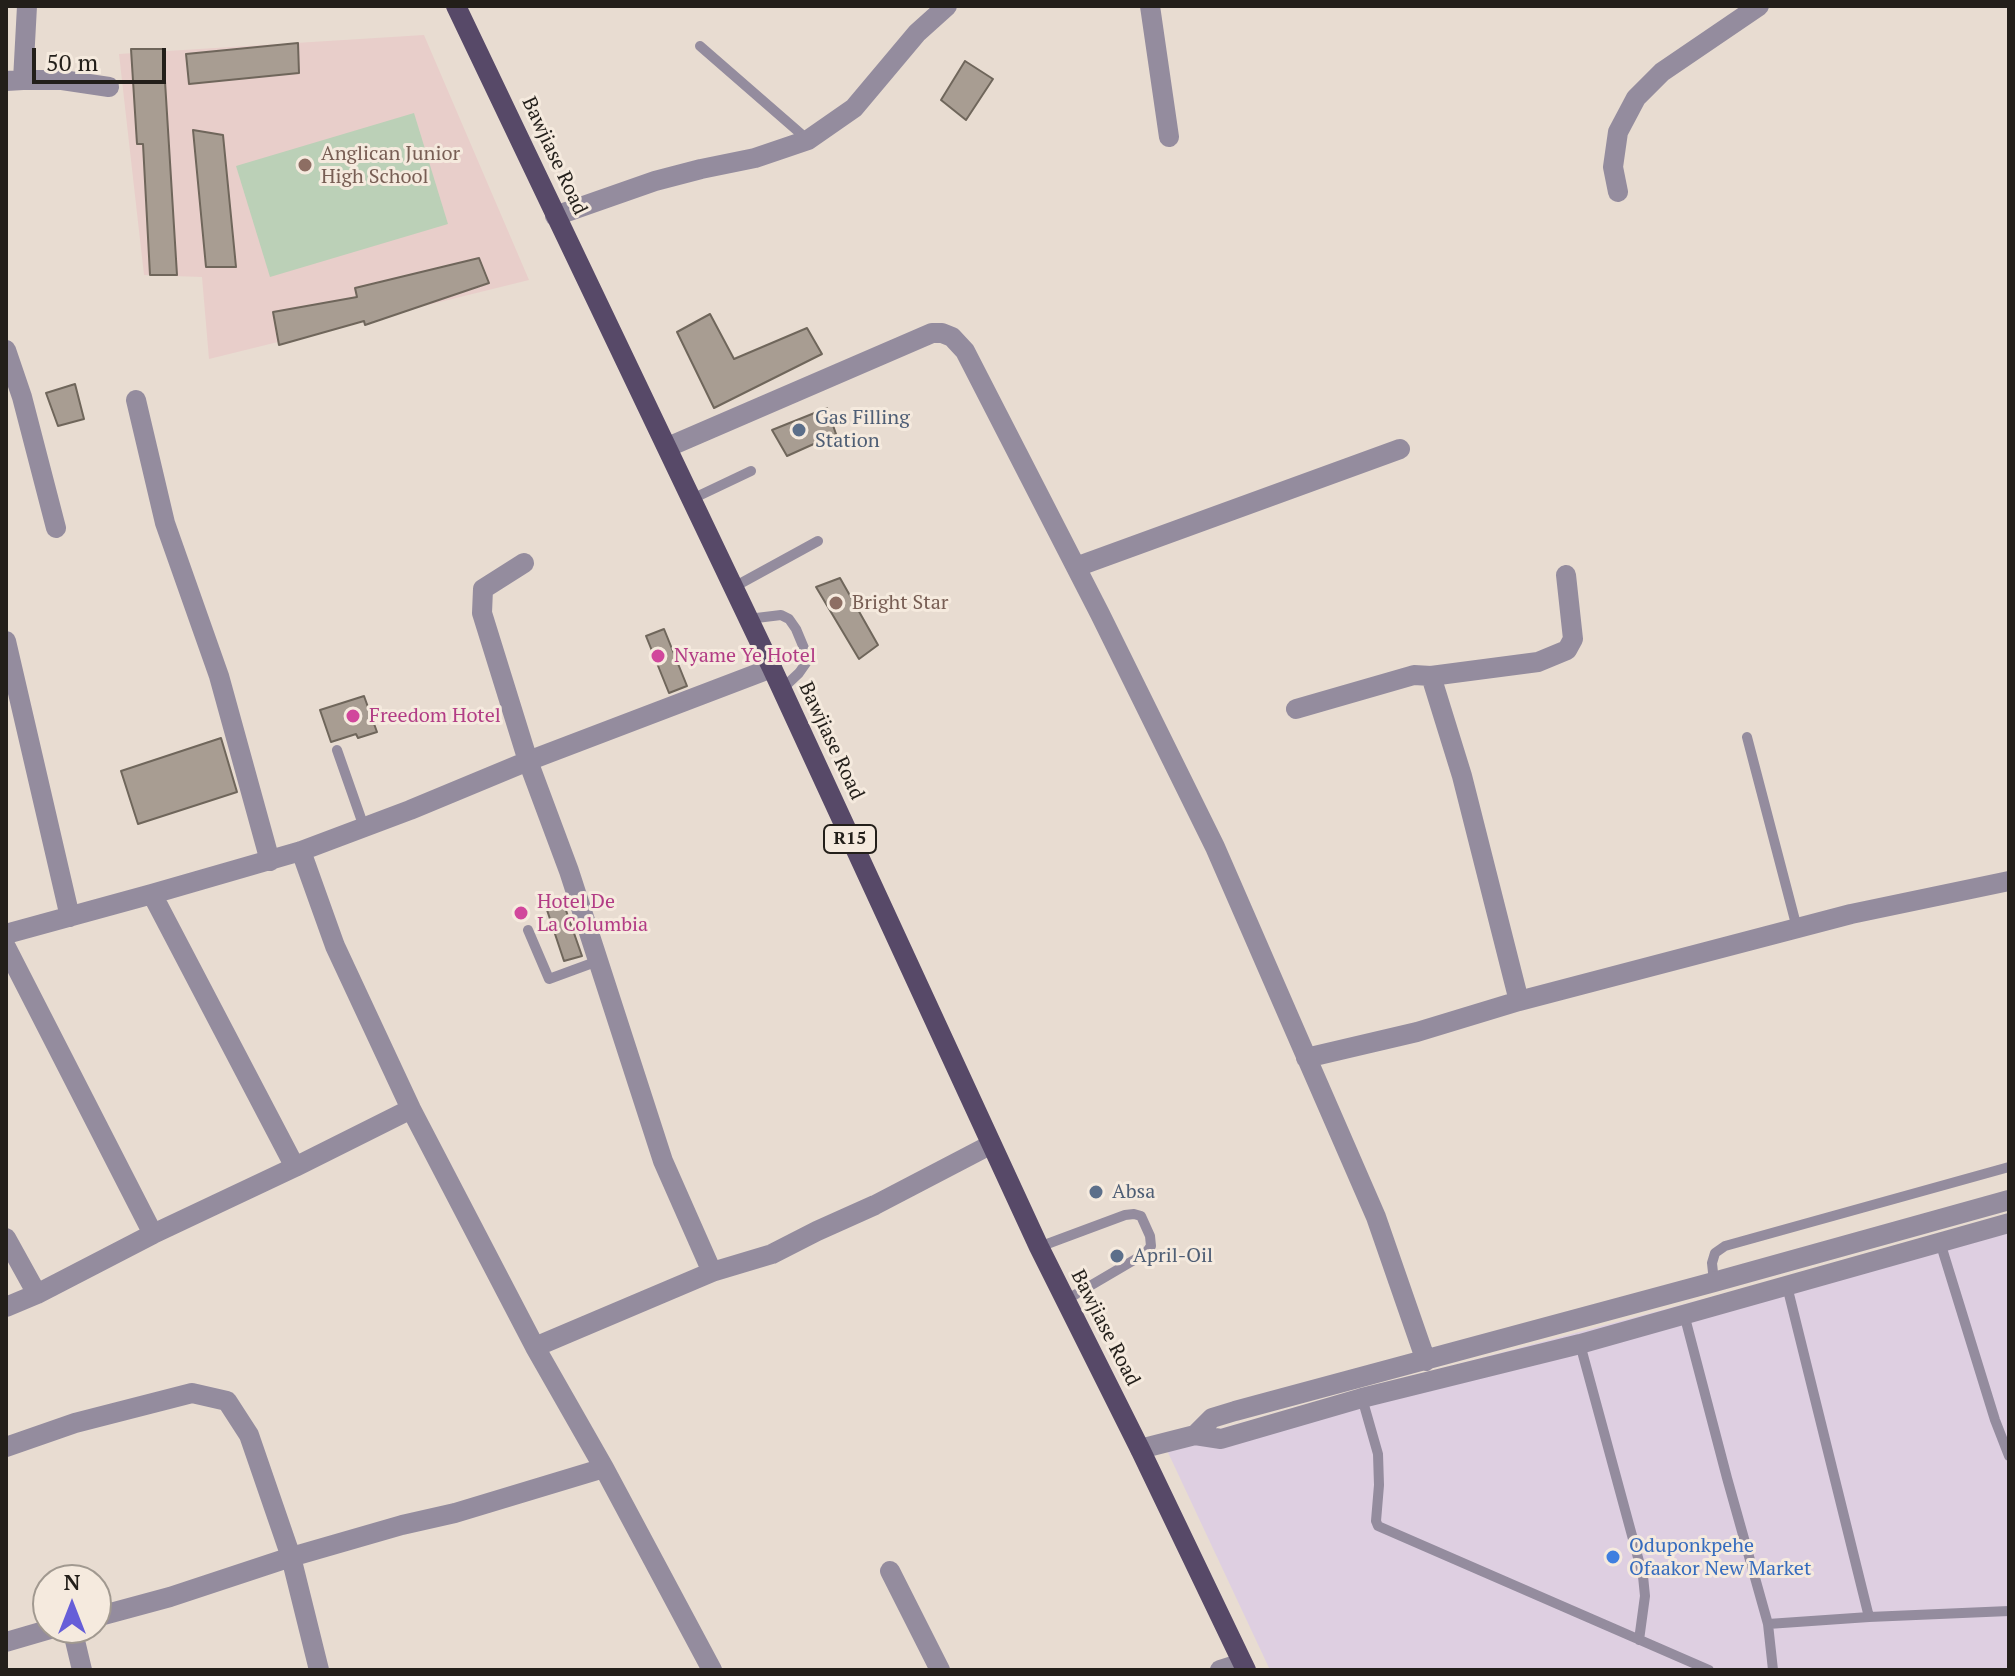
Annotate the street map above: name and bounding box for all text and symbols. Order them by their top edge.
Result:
scale bar [36,32,170,82]
text: 50 m [46,46,98,78]
street label: Bawjiase Road [516,93,592,219]
place label: Anglican Junior High School [321,142,460,189]
marker: Anglican Junior High School [296,156,314,174]
place label: Gas Filling Station [815,406,910,453]
marker: Gas Filling Station [790,421,808,439]
place label: Bright Star [852,591,948,615]
marker: Bright Star [827,594,845,612]
place label: Nyame Ye Hotel [674,644,816,668]
marker: Nyame Ye Hotel [649,647,667,665]
street label: Bawjiase Road [793,678,869,804]
place label: Freedom Hotel [369,704,501,728]
marker: Freedom Hotel [344,707,362,725]
road number: R15 [824,825,876,853]
place label: Hotel De La Columbia [537,890,648,937]
marker: Hotel De La Columbia [512,904,530,922]
place label: Absa [1112,1180,1155,1204]
marker: Absa [1087,1183,1105,1201]
place label: April-Oil [1133,1244,1213,1268]
marker: April-Oil [1108,1247,1126,1265]
street label: Bawjiase Road [1065,1266,1145,1390]
place label: Oduponkpehe Ofaakor New Market [1629,1534,1811,1581]
marker: Oduponkpehe Ofaakor New Market [1604,1548,1622,1566]
north arrow [32,1564,112,1644]
text: N [64,1567,80,1596]

